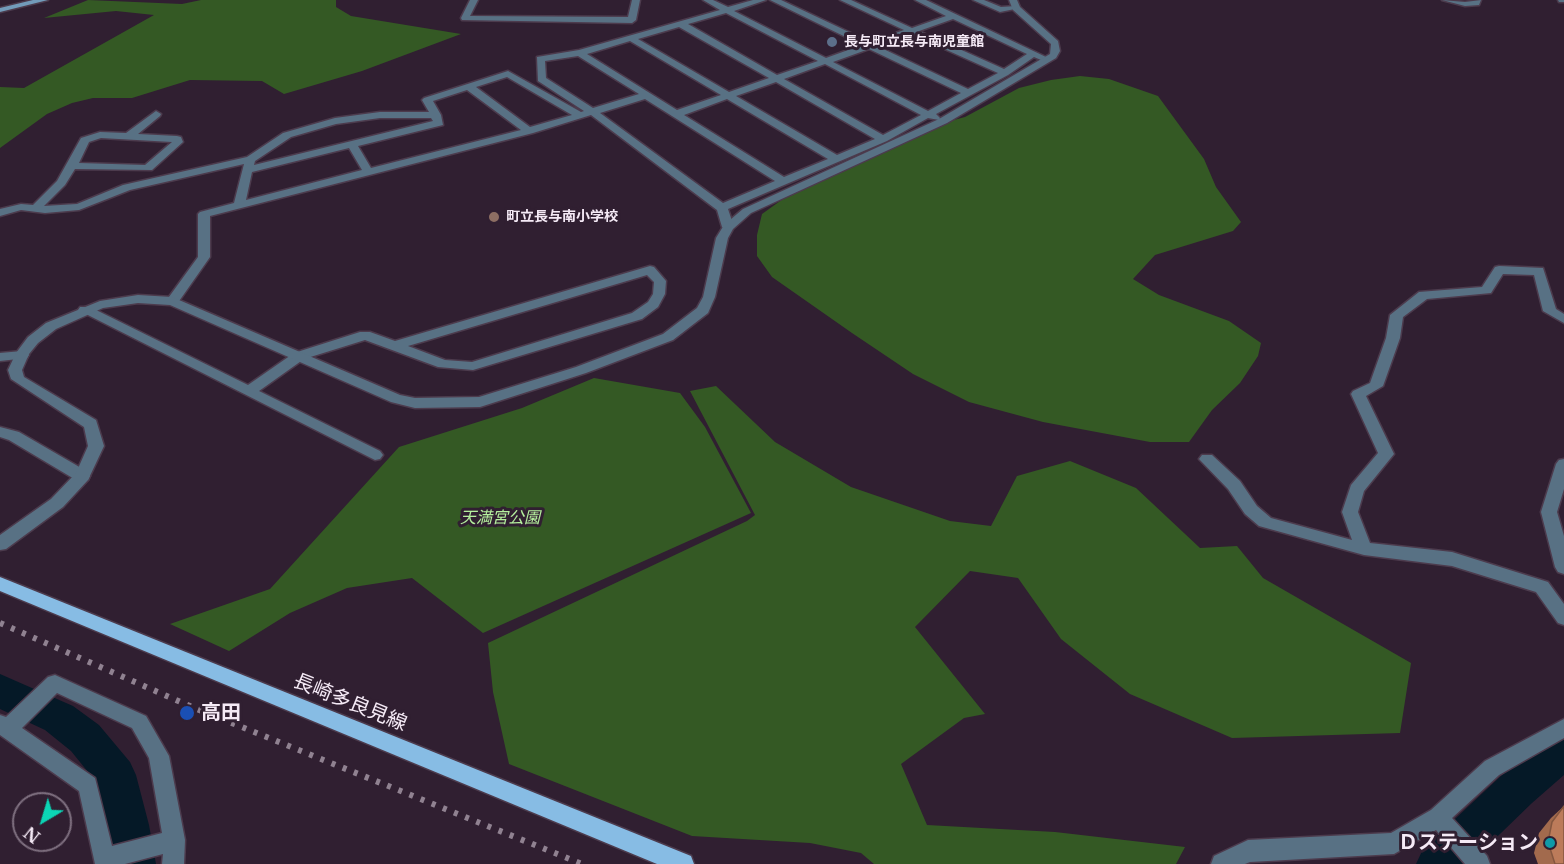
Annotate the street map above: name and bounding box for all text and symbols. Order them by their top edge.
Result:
place label: 長与町立長与南児童館 [844,34,984,50]
marker: 長与町立長与南児童館 [825,35,839,49]
place label: 町立長与南小学校 [506,209,618,225]
marker: 町立長与南小学校 [487,210,501,224]
park label: 天満宮公園 [460,508,540,528]
street label: 長崎多良見線 [290,669,410,737]
place label: 高田 [201,701,241,725]
marker: 高田 [178,704,196,722]
north arrow [12,792,72,852]
text: N [20,822,44,847]
place label: Ｄステーション [1398,831,1538,855]
marker: Ｄステーション [1543,836,1557,850]

